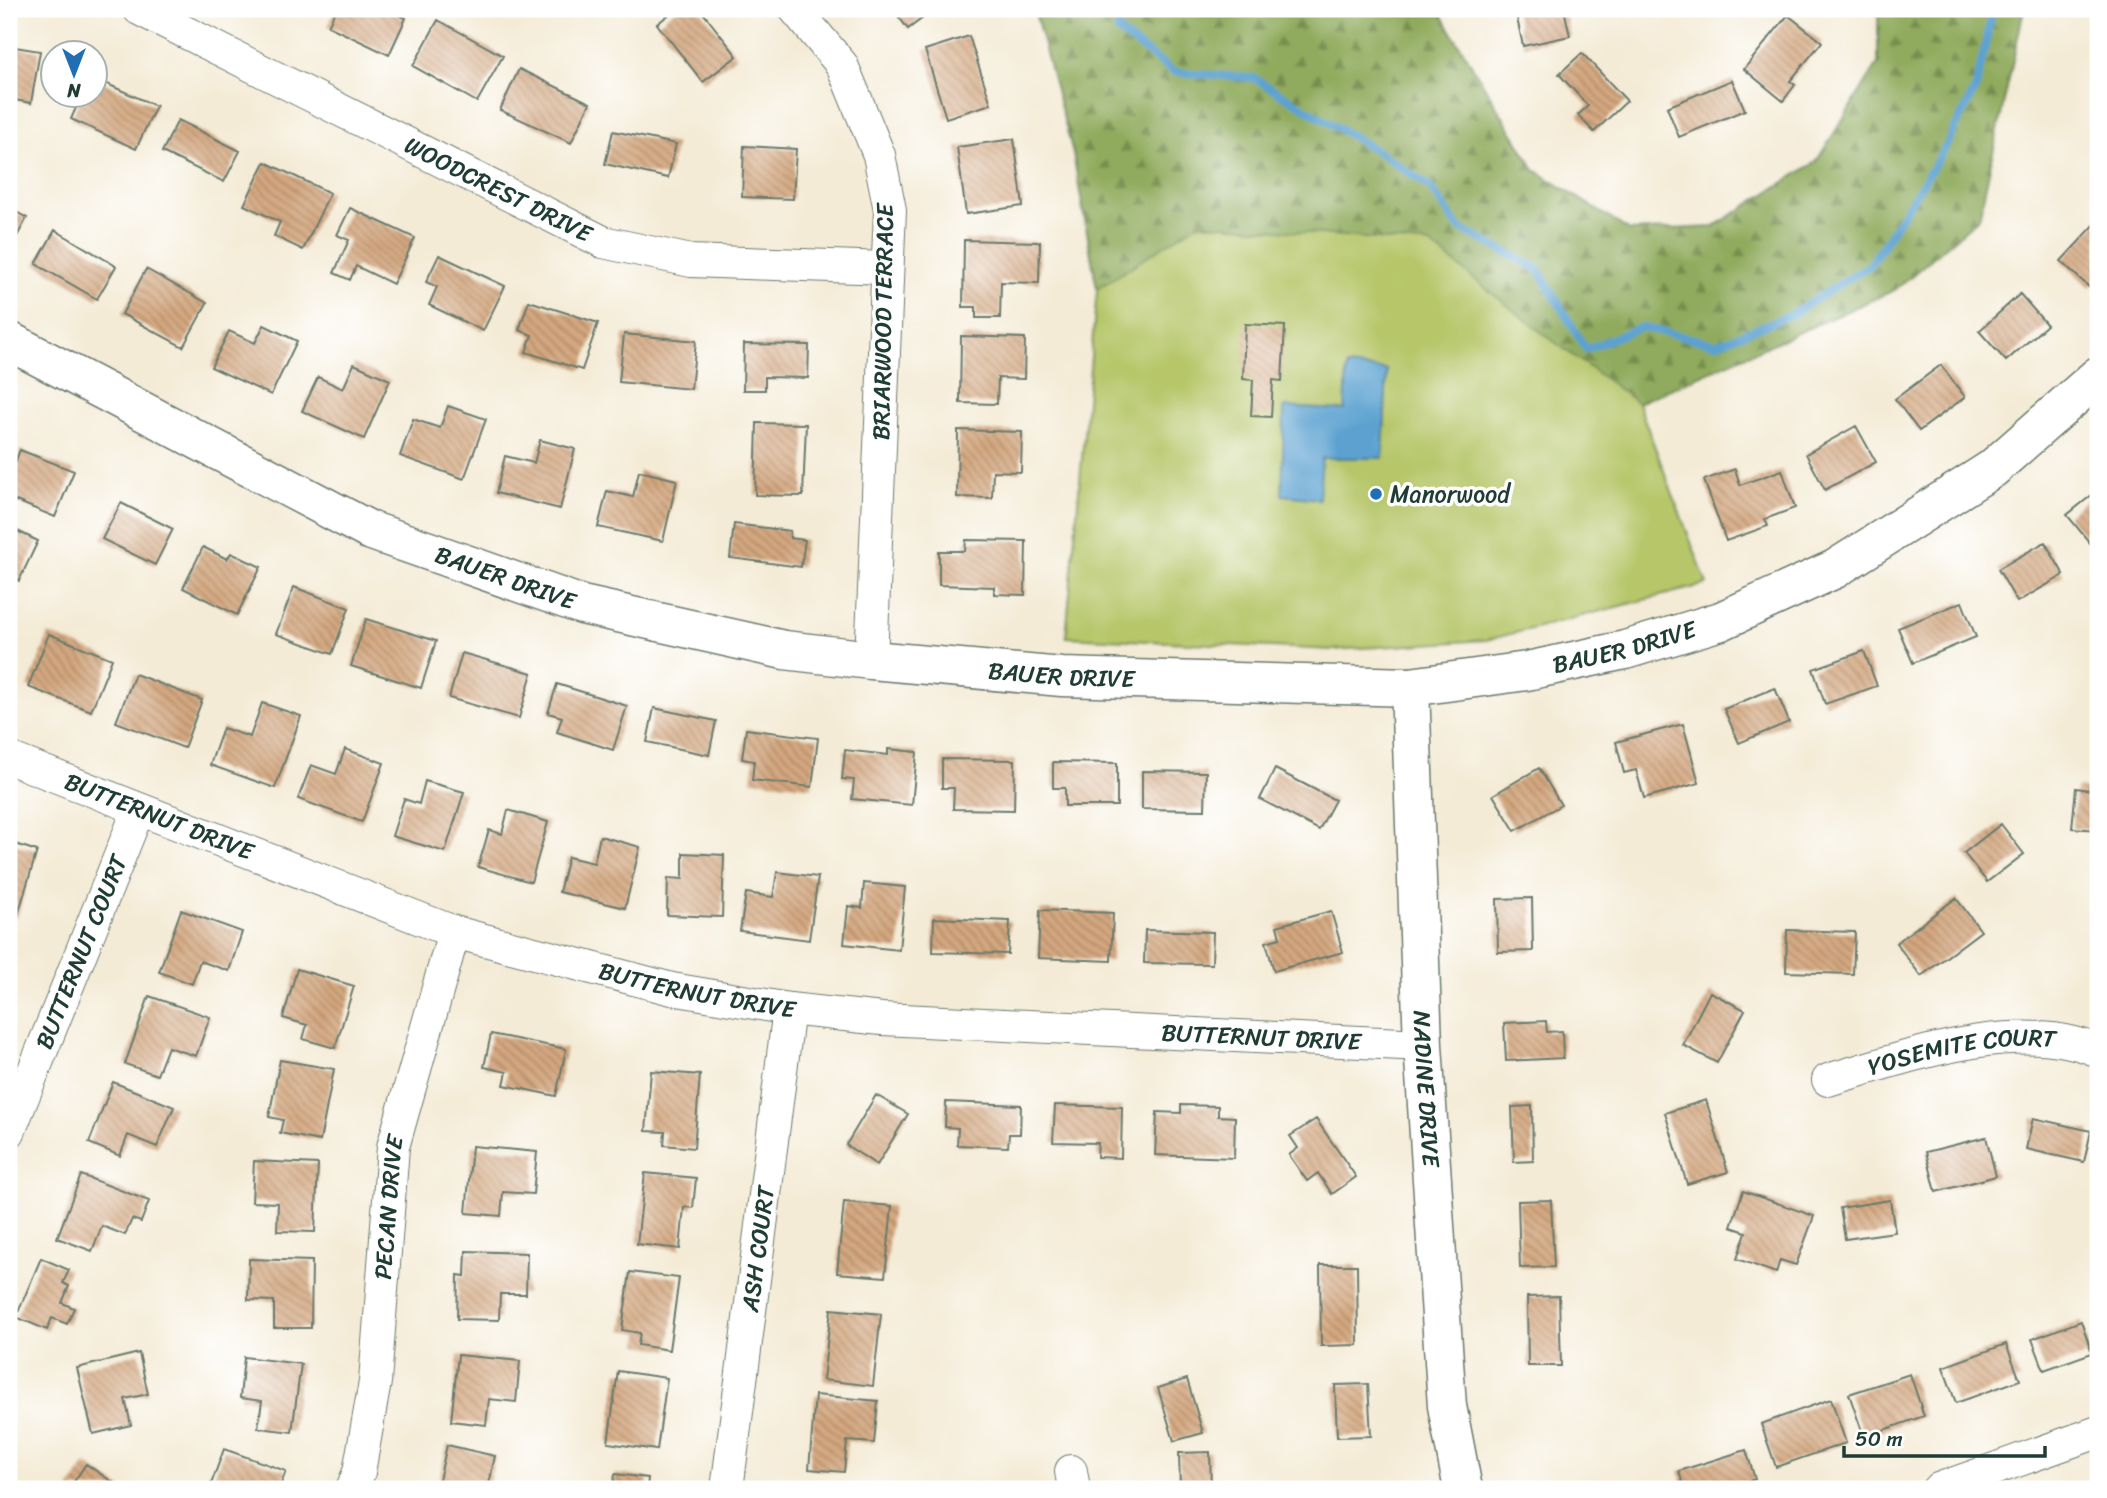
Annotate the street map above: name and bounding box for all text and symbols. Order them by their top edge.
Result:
north arrow [38,38,108,108]
text: N [67,74,82,107]
street label: WOODCREST DRIVE [397,125,601,255]
street label: BRIARWOOD TERRACE [860,201,906,441]
place label: Manorwood [1390,473,1512,515]
marker: Manorwood [1368,486,1384,502]
street label: BAUER DRIVE [429,534,583,623]
street label: BAUER DRIVE [1549,608,1703,686]
street label: BAUER DRIVE [986,650,1137,700]
street label: BUTTERNUT DRIVE [58,761,261,873]
street label: BUTTERNUT COURT [23,846,140,1056]
street label: BUTTERNUT DRIVE [594,950,800,1031]
street label: NADINE DRIVE [1401,1010,1452,1170]
street label: BUTTERNUT DRIVE [1160,1011,1364,1063]
street label: YOSEMITE COURT [1863,1016,2060,1088]
street label: PECAN DRIVE [362,1128,417,1281]
street label: ASH COURT [729,1182,787,1315]
scale bar [1844,1414,2046,1458]
text: 50 m [1855,1420,1903,1458]

